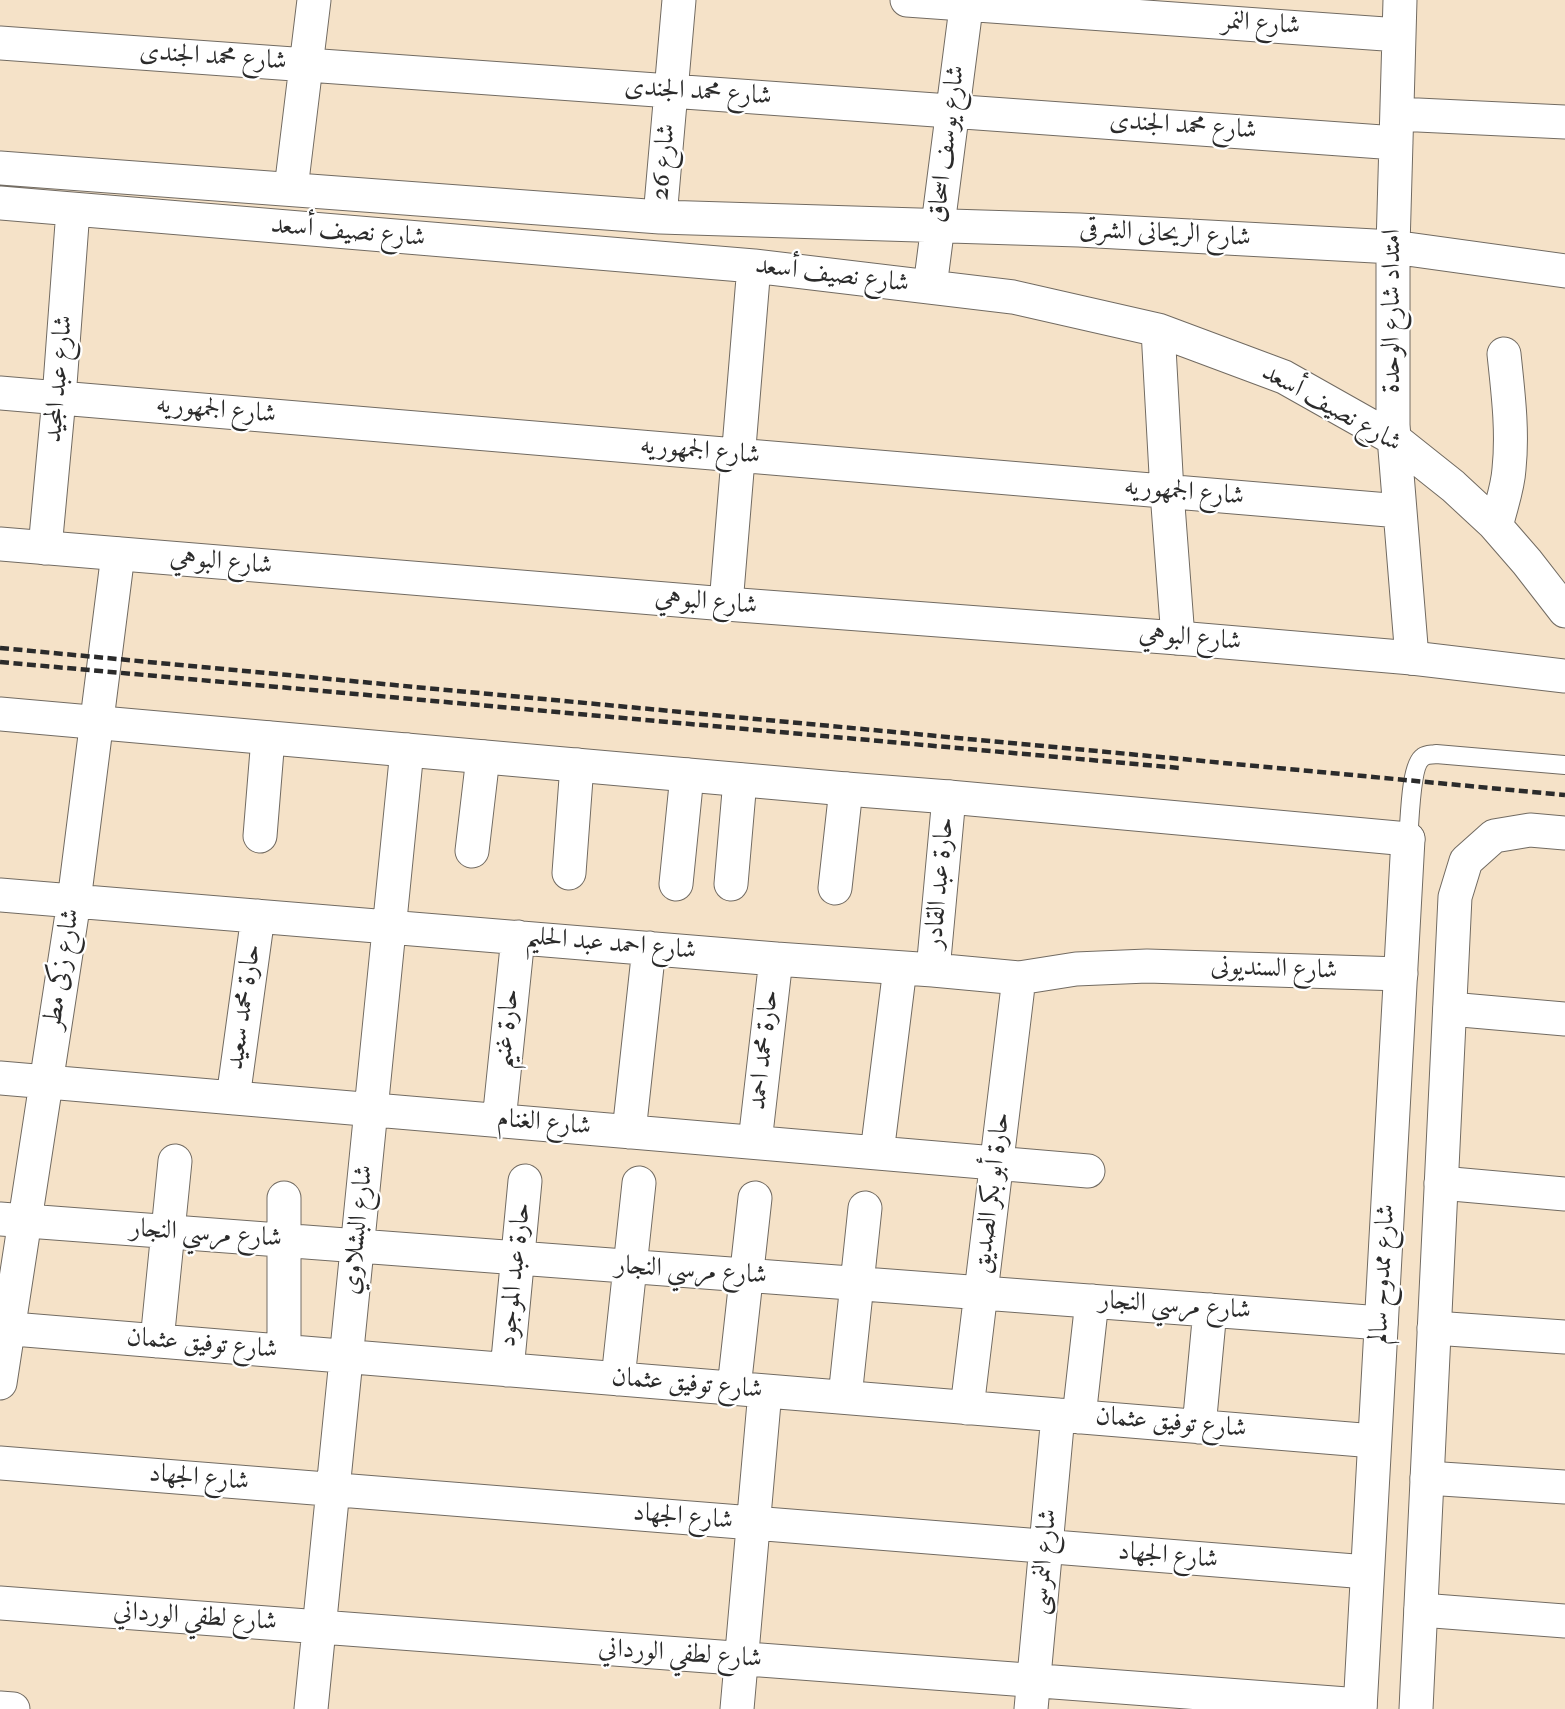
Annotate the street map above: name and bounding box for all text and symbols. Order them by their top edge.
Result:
street label: شارع النمر [1221,7,1301,43]
street label: شارع محمد الجندى [138,37,288,79]
street label: شارع يوسف اسحاق [923,63,973,225]
street label: شارع محمد الجندى [623,72,773,114]
street label: شارع محمد الجندى [1108,106,1258,148]
street label: شارع 26 [646,122,684,202]
street label: شارع نصيف أسعد [269,211,427,255]
street label: شارع الريحانى الشرقى [1078,215,1252,255]
street label: امتداد شارع الوحدة [1377,229,1409,393]
street label: شارع نصيف أسعد [753,251,911,301]
street label: شارع عبد المجيد [39,314,81,444]
street label: شارع نصيف أسعد [1256,358,1406,460]
street label: شارع الجمهوريه [155,390,277,432]
street label: شارع الجمهوريه [639,431,761,473]
street label: شارع الجمهوريه [1123,472,1245,514]
street label: شارع البوهي [168,543,274,583]
street label: شارع البوهي [653,583,759,623]
street label: شارع البوهي [1137,619,1243,659]
street label: حارة عبد القادر [920,816,962,950]
street label: شارع زكى مطر [38,907,88,1031]
street label: شارع احمد عبد الحليم [524,922,698,968]
street label: حارة محمد سعيد [221,942,269,1072]
street label: شارع السنديونى [1210,952,1338,988]
street label: حارة غنيم [488,987,528,1071]
street label: حارة محمد احمد [743,988,787,1112]
street label: شارع الغنام [496,1104,592,1144]
street label: حارة أبو بكر الصديق [968,1111,1018,1275]
street label: شارع البشلاوي [337,1164,381,1296]
street label: حارة عبد الموجود [493,1201,539,1349]
street label: شارع ممدوح سالم [1365,1203,1403,1345]
street label: شارع مرسي النجار [129,1214,283,1256]
street label: شارع مرسي النجار [614,1251,768,1293]
street label: شارع مرسي النجار [1098,1286,1252,1328]
street label: شارع توفيق عثمان [125,1323,279,1367]
street label: شارع توفيق عثمان [610,1363,764,1407]
street label: شارع توفيق عثمان [1094,1402,1248,1446]
street label: شارع الجهاد [148,1459,250,1499]
street label: شارع الجهاد [632,1498,734,1538]
street label: شارع النمرسى [1025,1508,1065,1616]
street label: شارع الجهاد [1117,1537,1219,1577]
street label: شارع لطفي الورداني [112,1597,278,1639]
street label: شارع لطفي الورداني [597,1634,763,1676]

